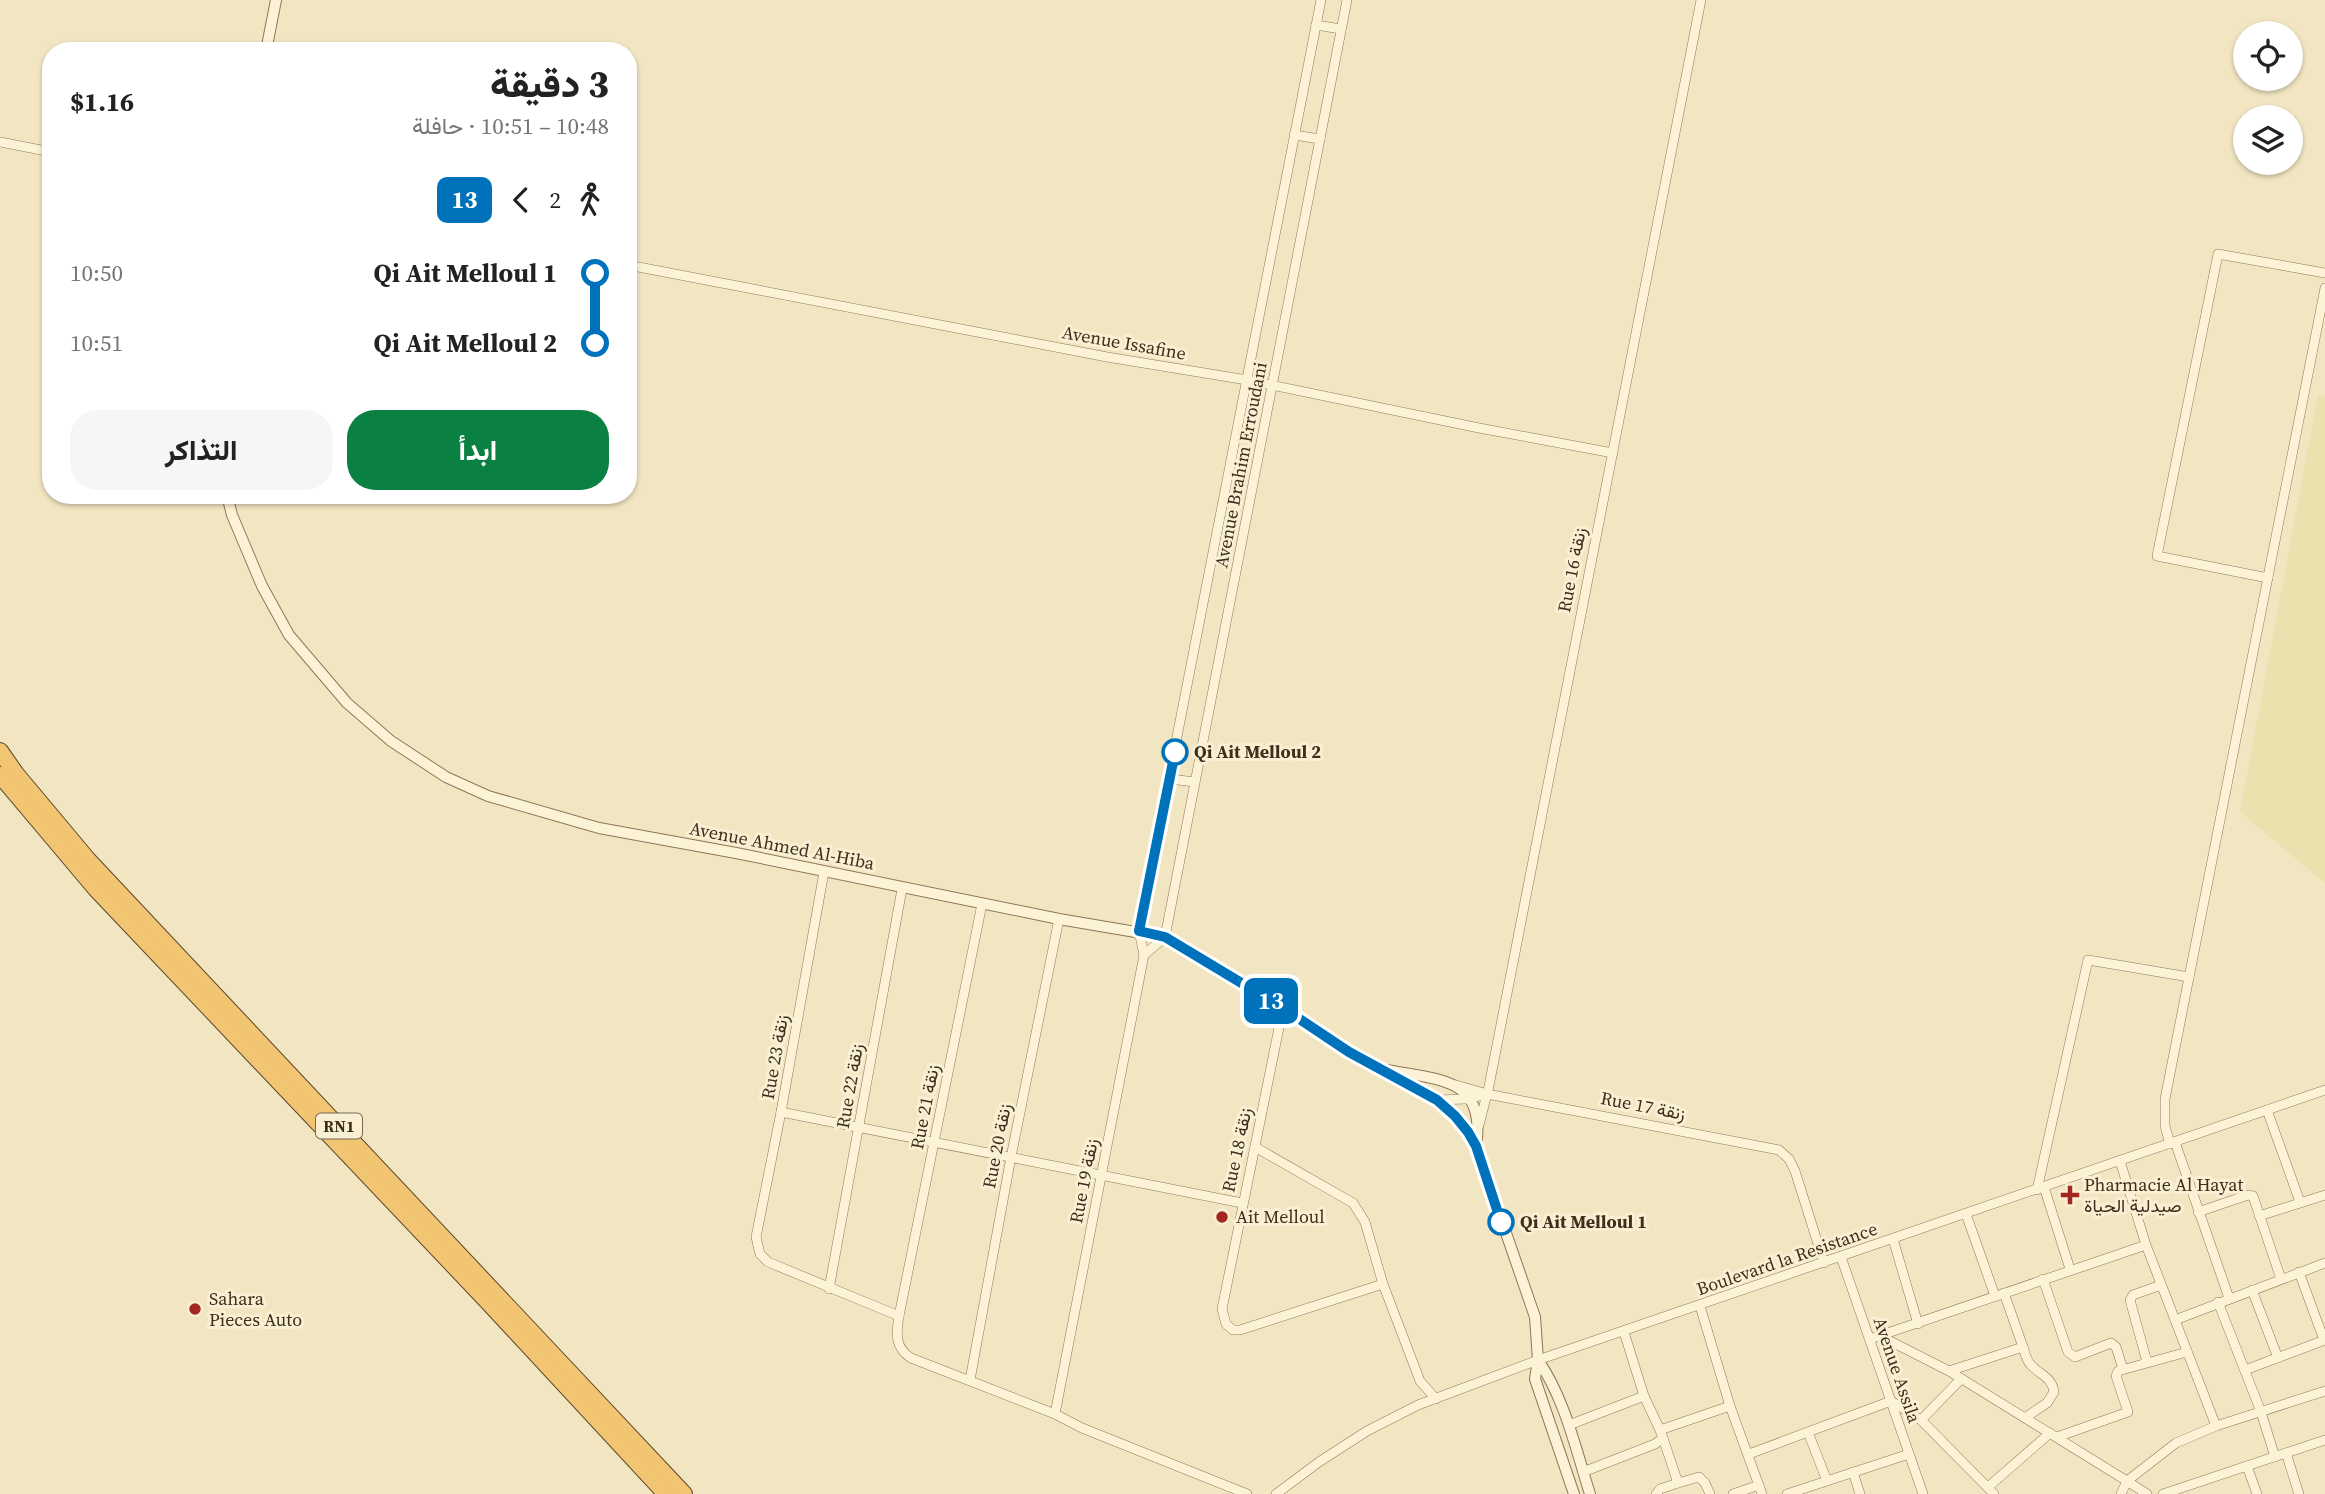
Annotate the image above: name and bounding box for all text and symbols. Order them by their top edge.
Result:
map controls [2233,21,2303,175]
button: locate [2233,21,2303,91]
text: 3 دقيقة [490,58,609,110]
text: $1.16 [70,84,134,120]
button: layers [2233,105,2303,175]
text: 10:48 – 10:51 · حافلة [412,110,609,142]
icon: back [502,181,540,219]
icon: walk [571,181,609,219]
text: 13 [451,183,478,216]
text: 2 [550,184,561,216]
text: Qi Ait Melloul 1 [374,255,557,291]
text: 10:50 [70,257,123,289]
street label: Avenue Issafine [1060,319,1188,366]
text: Qi Ait Melloul 2 [374,325,557,361]
text: 10:51 [70,327,123,359]
street label: Avenue Brahim Erroudani [1208,360,1273,570]
button: التذاكر [70,410,333,490]
button: ابدأ [347,410,609,490]
street label: Rue 16 زنقة [1551,525,1592,614]
marker: Qi Ait Melloul 2 [1162,739,1188,765]
place label: Qi Ait Melloul 2 [1194,739,1321,764]
street label: Avenue Ahmed Al-Hiba [687,815,878,876]
line badge: 13 [1240,978,1302,1024]
text: 13 [1258,984,1284,1017]
street label: Rue 23 زنقة [755,1013,794,1101]
street label: Rue 22 زنقة [830,1042,869,1130]
street label: Rue 21 زنقة [904,1062,945,1151]
street label: Rue 17 زنقة [1599,1085,1688,1126]
street label: Rue 20 زنقة [976,1101,1017,1190]
street label: Rue 18 زنقة [1215,1105,1258,1194]
road number: RN1 [316,1114,362,1138]
street label: Rue 19 زنقة [1063,1136,1104,1225]
place label: Pharmacie Al Hayat صيدلية الحياة [2084,1172,2243,1218]
marker: Pharmacie Al Hayat صيدلية الحياة [2062,1187,2078,1203]
place label: Ait Melloul [1236,1204,1325,1229]
marker: Ait Melloul [1214,1209,1230,1225]
marker: Qi Ait Melloul 1 [1488,1209,1514,1235]
place label: Qi Ait Melloul 1 [1520,1209,1647,1234]
street label: Boulevard la Resistance [1693,1216,1881,1301]
place label: Sahara Pieces Auto [209,1286,302,1332]
marker: Sahara Pieces Auto [187,1301,203,1317]
street label: Avenue Assila [1868,1313,1928,1427]

